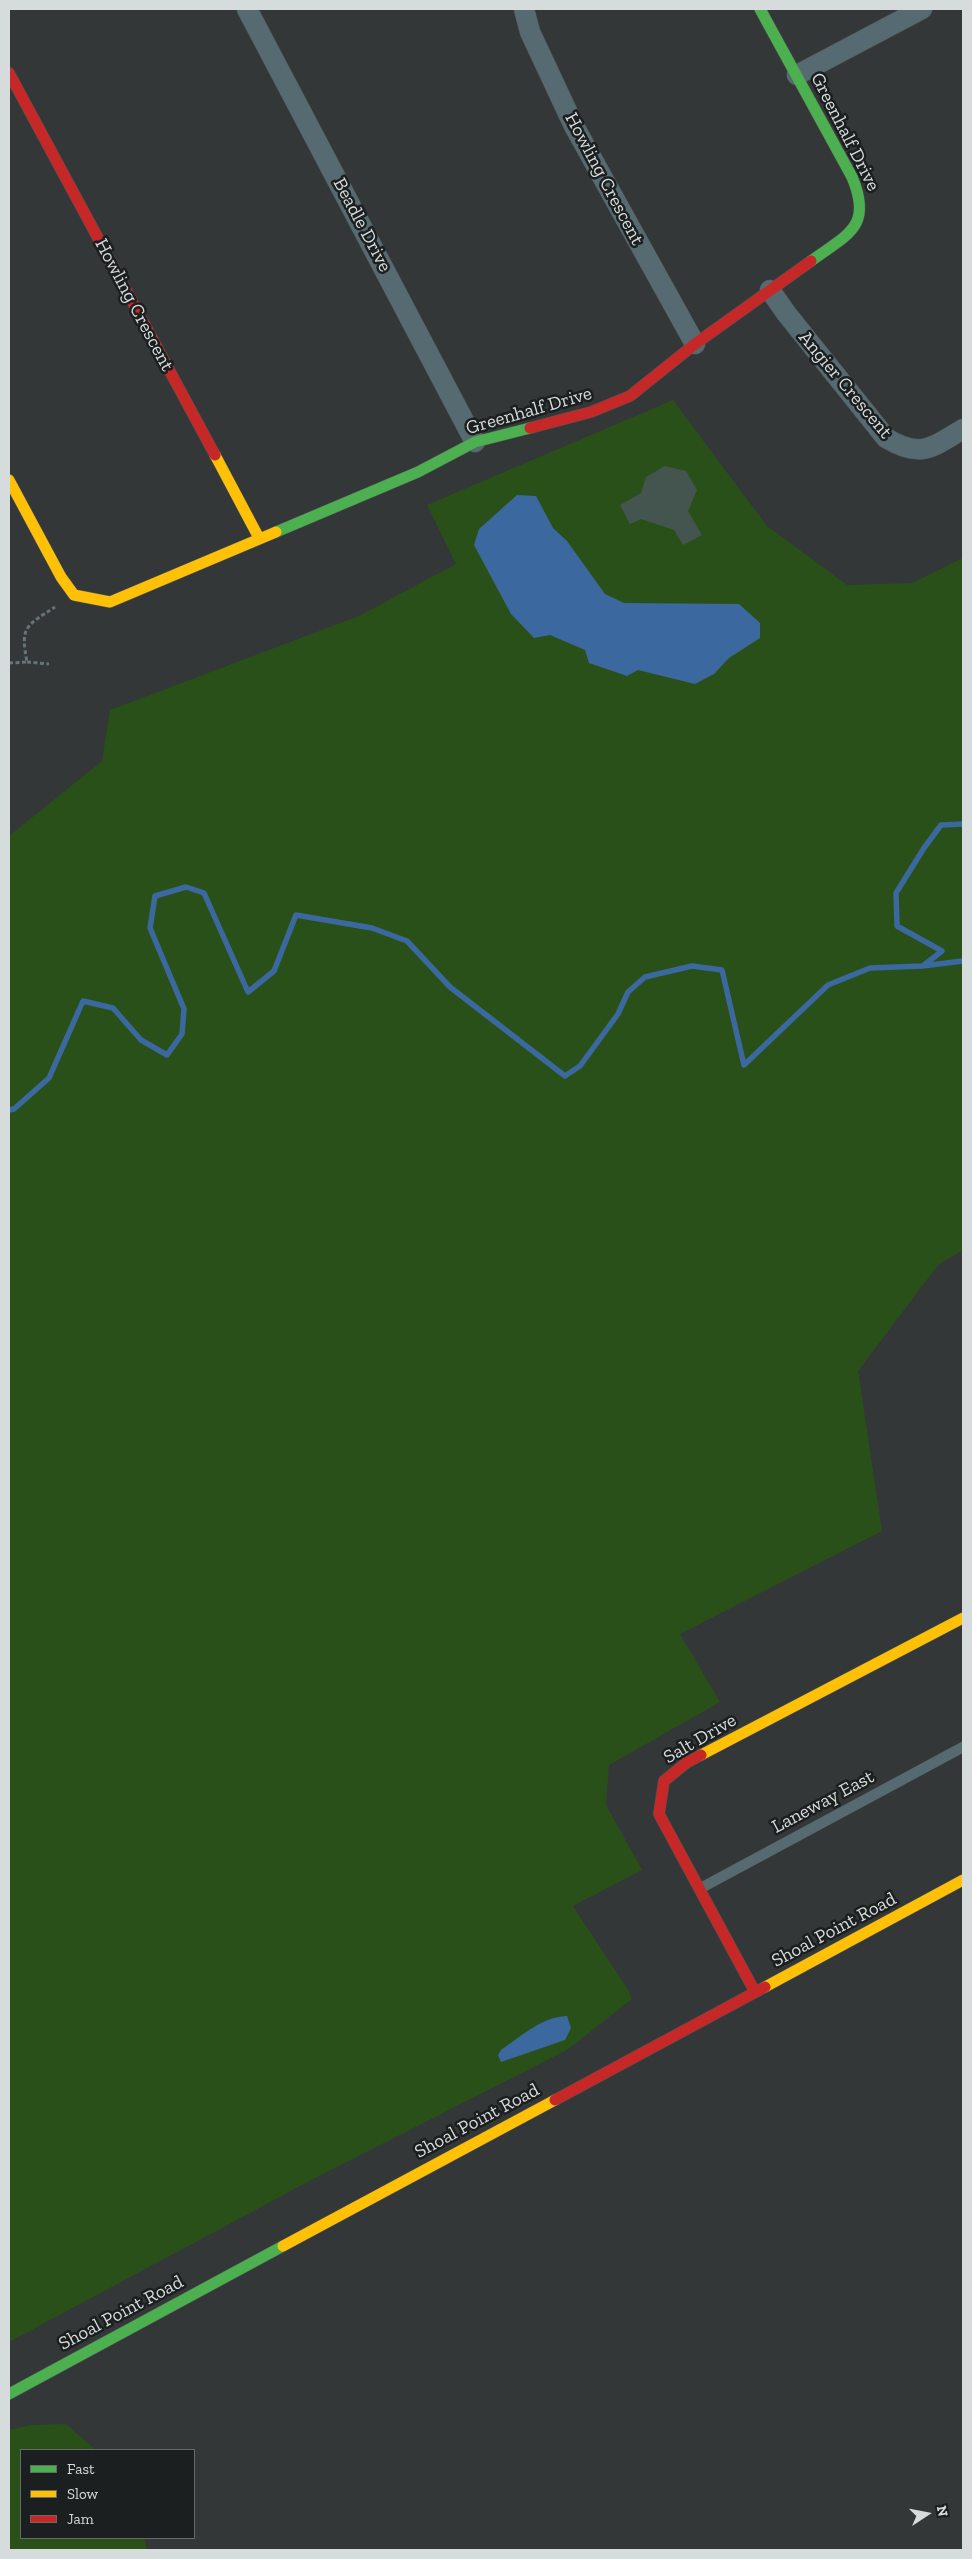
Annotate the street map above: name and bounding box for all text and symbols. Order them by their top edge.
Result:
street label: Greenhalf Drive [805,69,885,195]
street label: Howling Crescent [559,109,649,249]
street label: Beadle Drive [328,174,396,276]
street label: Howling Crescent [89,235,179,375]
street label: Angier Crescent [793,327,897,443]
street label: Greenhalf Drive [463,382,595,440]
street label: Salt Drive [659,1709,741,1769]
street label: Laneway East [768,1766,878,1838]
street label: Shoal Point Road [768,1888,900,1972]
street label: Shoal Point Road [411,2079,543,2163]
street label: Shoal Point Road [55,2271,187,2355]
legend [20,2449,195,2539]
text: Fast [67,2460,95,2478]
text: Slow [67,2485,98,2503]
north arrow [902,2489,952,2539]
text: N [933,2504,952,2518]
text: Jam [67,2510,94,2528]

